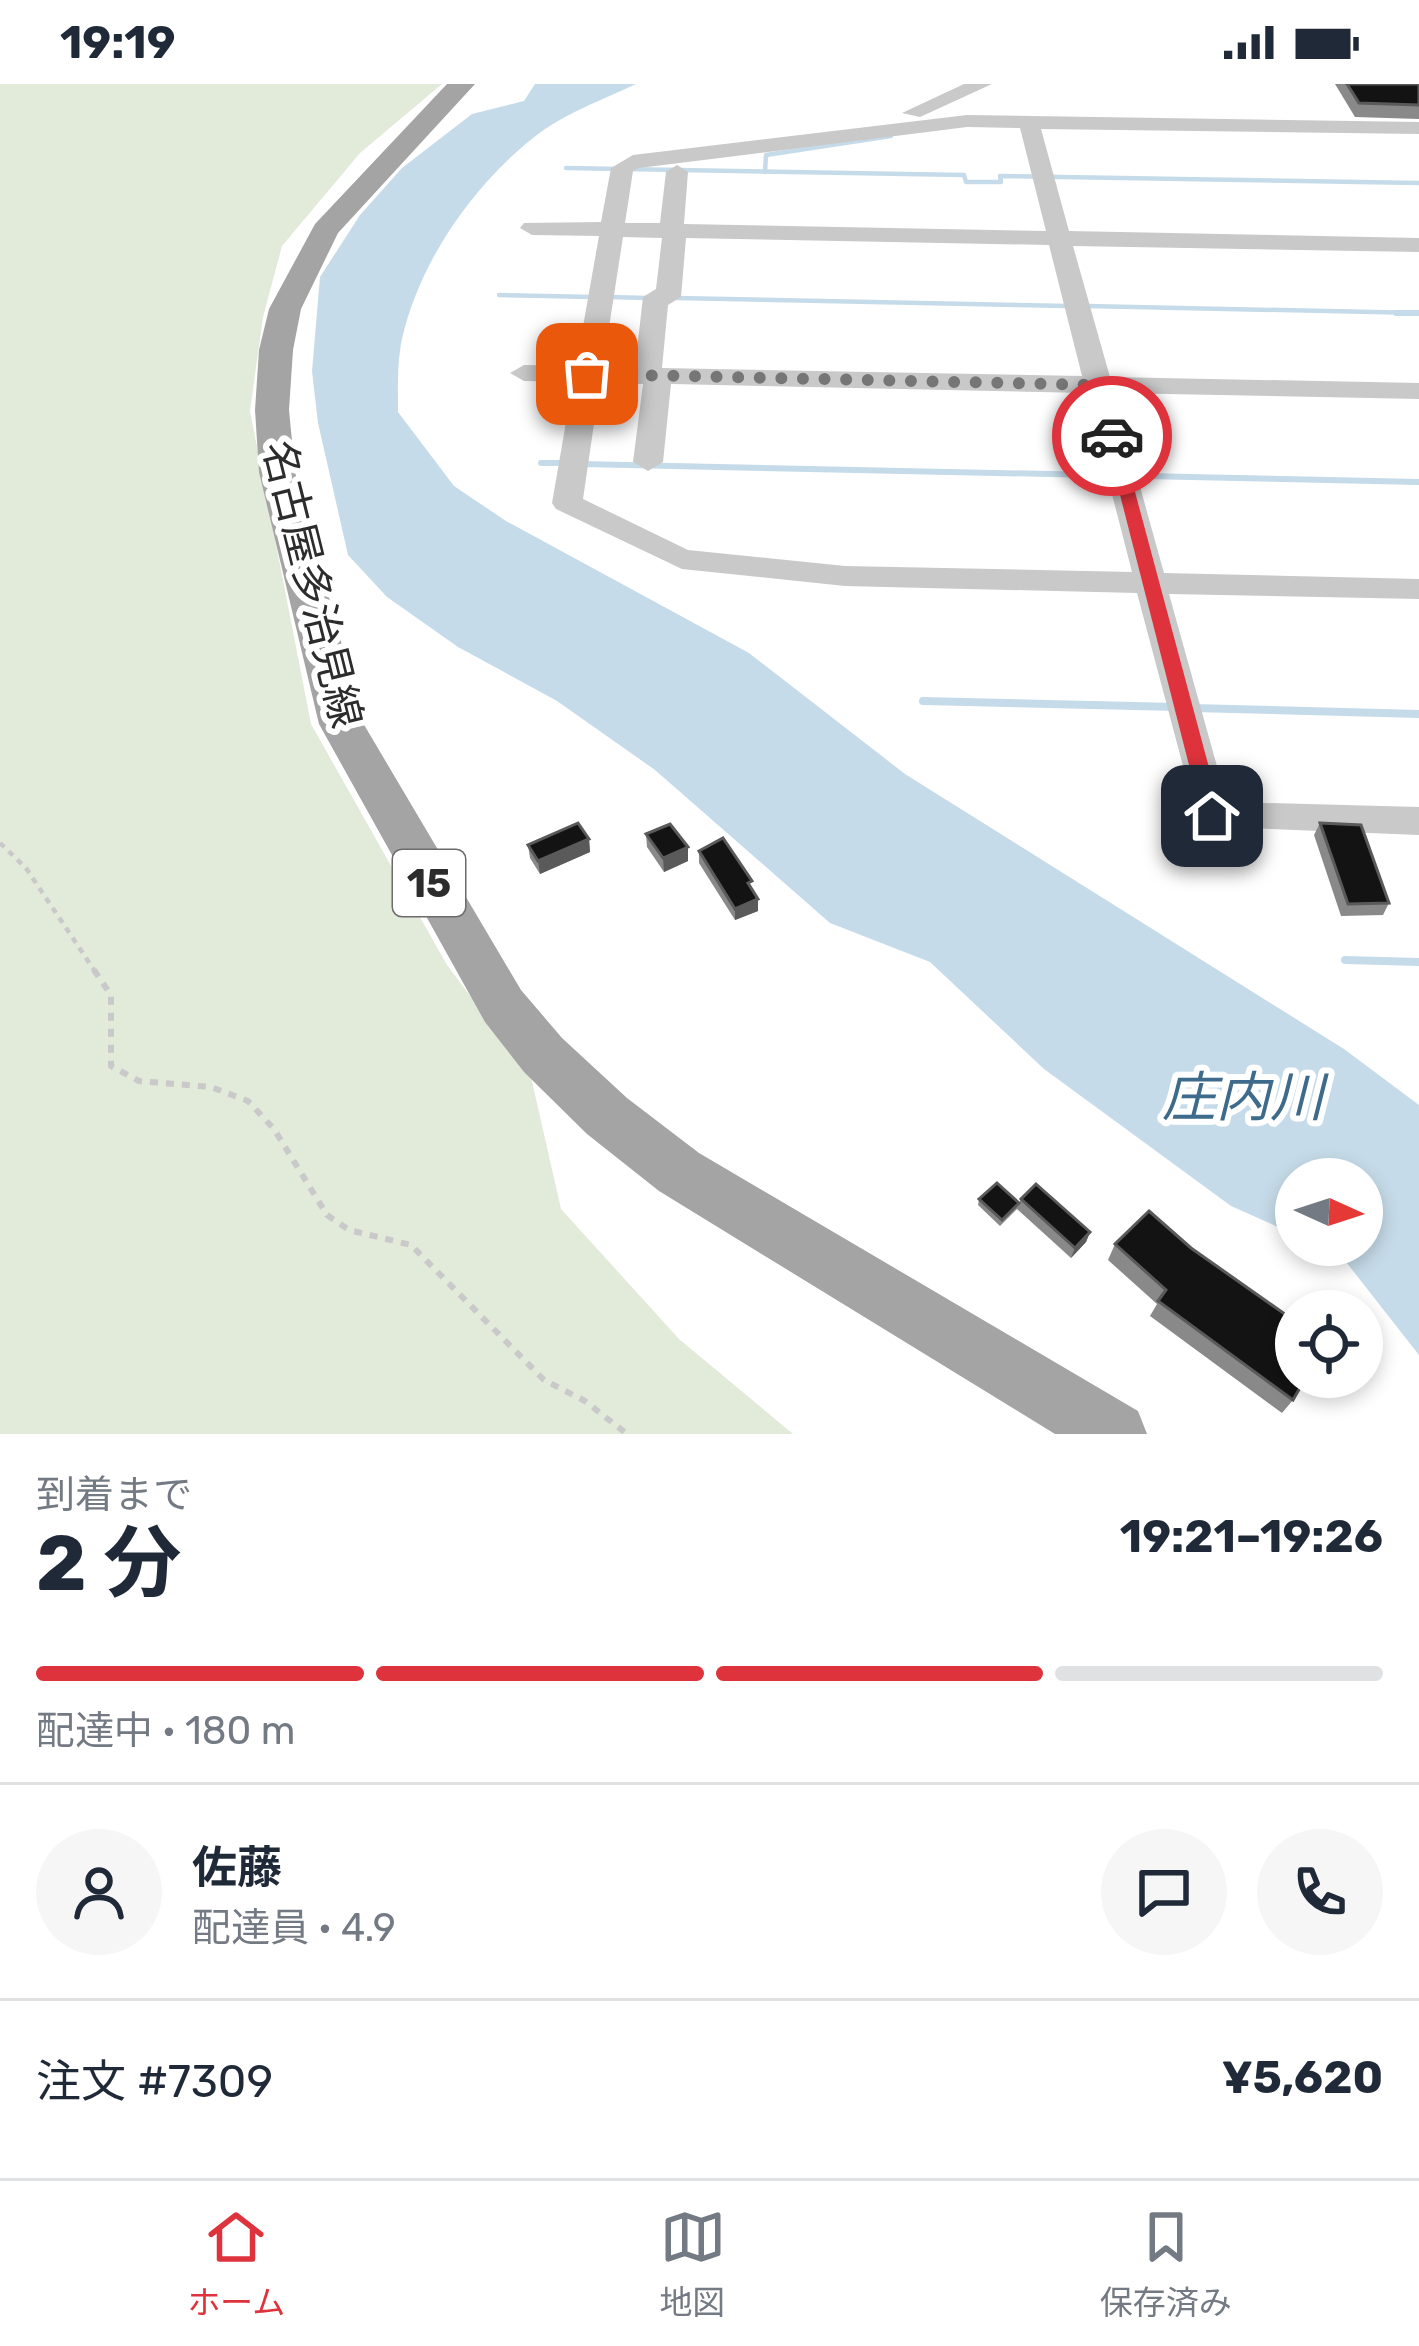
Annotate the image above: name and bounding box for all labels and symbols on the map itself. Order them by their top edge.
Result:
pin [536,323,638,425]
courier [1052,376,1172,496]
street label: 名古屋多治見線 [252,436,372,733]
pin [1161,765,1263,867]
road number: 15 [393,850,465,916]
water label: 庄内川 [1162,1066,1329,1130]
north arrow [1275,1158,1383,1266]

